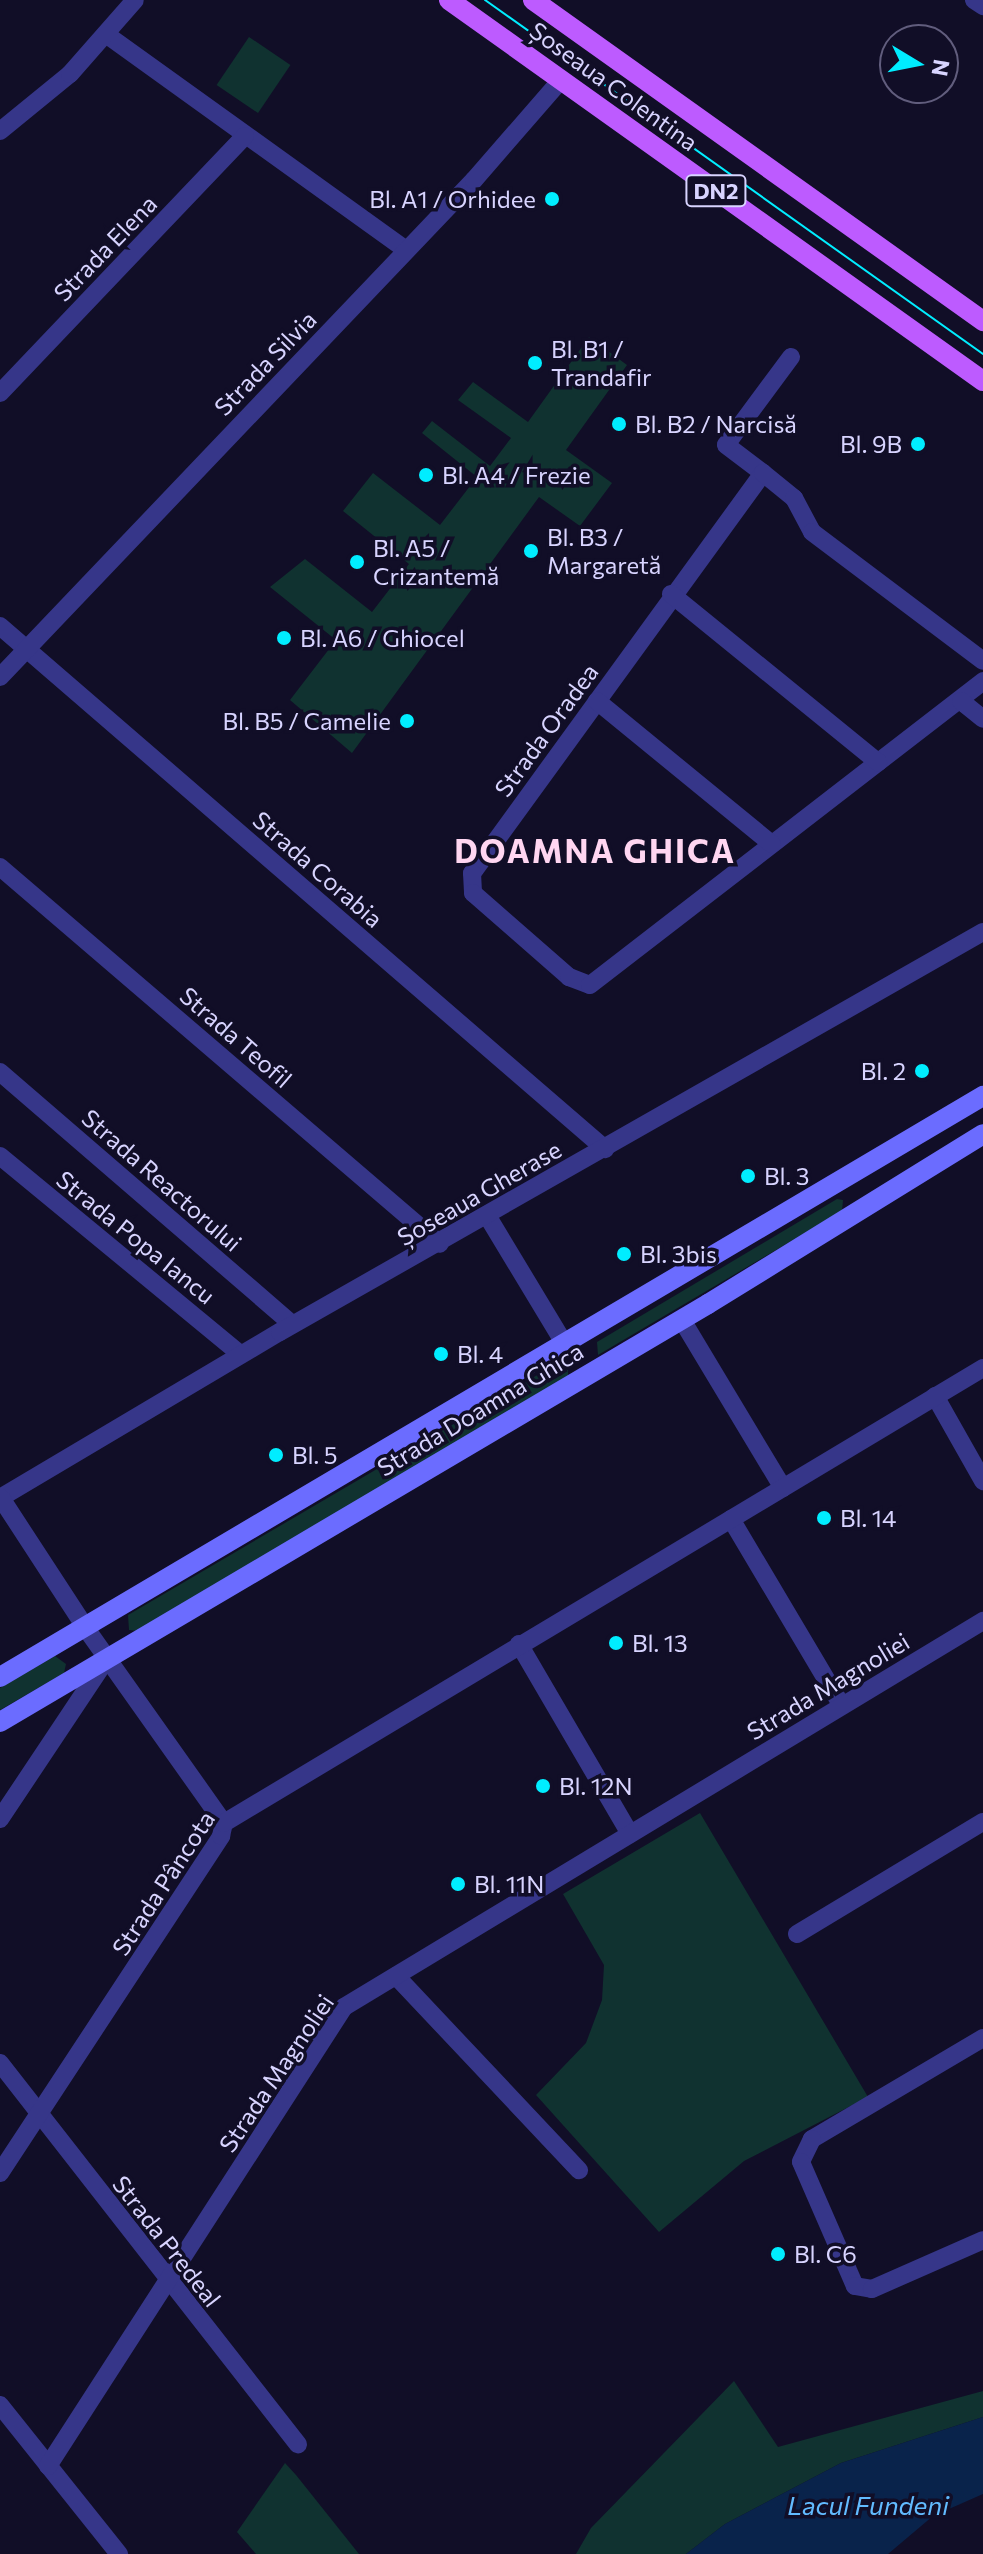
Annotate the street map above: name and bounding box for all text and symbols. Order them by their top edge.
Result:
street label: Șoseaua Colentina [524,15,704,157]
north arrow [879,24,959,104]
text: N [926,57,956,78]
road number: DN2 [684,173,748,209]
place label: Bl. A1 / Orhidee [369,185,536,213]
street label: Strada Elena [47,189,163,307]
marker: Bl. A1 / Orhidee [543,190,561,208]
street label: Strada Silvia [208,305,322,421]
place label: Bl. B1 / Trandafir [551,335,652,391]
marker: Bl. B1 / Trandafir [526,354,544,372]
place label: Bl. B2 / Narcisă [635,410,797,438]
marker: Bl. B2 / Narcisă [610,415,628,433]
place label: Bl. 9B [840,430,902,458]
marker: Bl. 9B [909,435,927,453]
place label: Bl. A4 / Frezie [442,461,591,489]
marker: Bl. A4 / Frezie [417,466,435,484]
place label: Bl. B3 / Margaretă [547,523,661,579]
place label: Bl. A5 / Crizantemă [373,534,499,590]
marker: Bl. B3 / Margaretă [522,542,540,560]
marker: Bl. A5 / Crizantemă [348,553,366,571]
place label: Bl. A6 / Ghiocel [300,624,465,652]
marker: Bl. A6 / Ghiocel [275,629,293,647]
street label: Strada Oradea [488,658,604,802]
place label: Bl. B5 / Camelie [222,707,391,735]
marker: Bl. B5 / Camelie [398,712,416,730]
street label: Strada Corabia [247,805,389,933]
district label: DOAMNA GHICA [454,831,736,869]
street label: Strada Teofil [174,981,298,1093]
place label: Bl. 2 [861,1057,906,1085]
marker: Bl. 2 [913,1062,931,1080]
street label: Strada Reactorului [76,1103,248,1257]
street label: Șoseaua Gherase [392,1134,566,1252]
place label: Bl. 3 [764,1162,810,1190]
street label: Strada Popa Iancu [51,1164,221,1310]
marker: Bl. 3 [739,1167,757,1185]
place label: Bl. 3bis [640,1240,717,1268]
marker: Bl. 3bis [615,1245,633,1263]
street label: Strada Doamna Ghica [372,1336,588,1482]
place label: Bl. 4 [457,1340,503,1368]
marker: Bl. 4 [432,1345,450,1363]
place label: Bl. 5 [292,1441,338,1469]
marker: Bl. 5 [267,1446,285,1464]
place label: Bl. 14 [840,1504,897,1532]
marker: Bl. 14 [815,1509,833,1527]
street label: Strada Magnoliei [742,1626,914,1746]
place label: Bl. 13 [632,1629,688,1657]
marker: Bl. 13 [607,1634,625,1652]
place label: Bl. 12N [559,1772,633,1800]
marker: Bl. 12N [534,1777,552,1795]
street label: Strada Pâncota [106,1805,220,1961]
place label: Bl. 11N [474,1870,544,1898]
marker: Bl. 11N [449,1875,467,1893]
street label: Strada Magnoliei [213,1989,339,2157]
street label: Strada Predeal [107,2170,227,2312]
place label: Bl. C6 [794,2240,857,2268]
marker: Bl. C6 [769,2245,787,2263]
water label: Lacul Fundeni [787,2489,949,2521]

